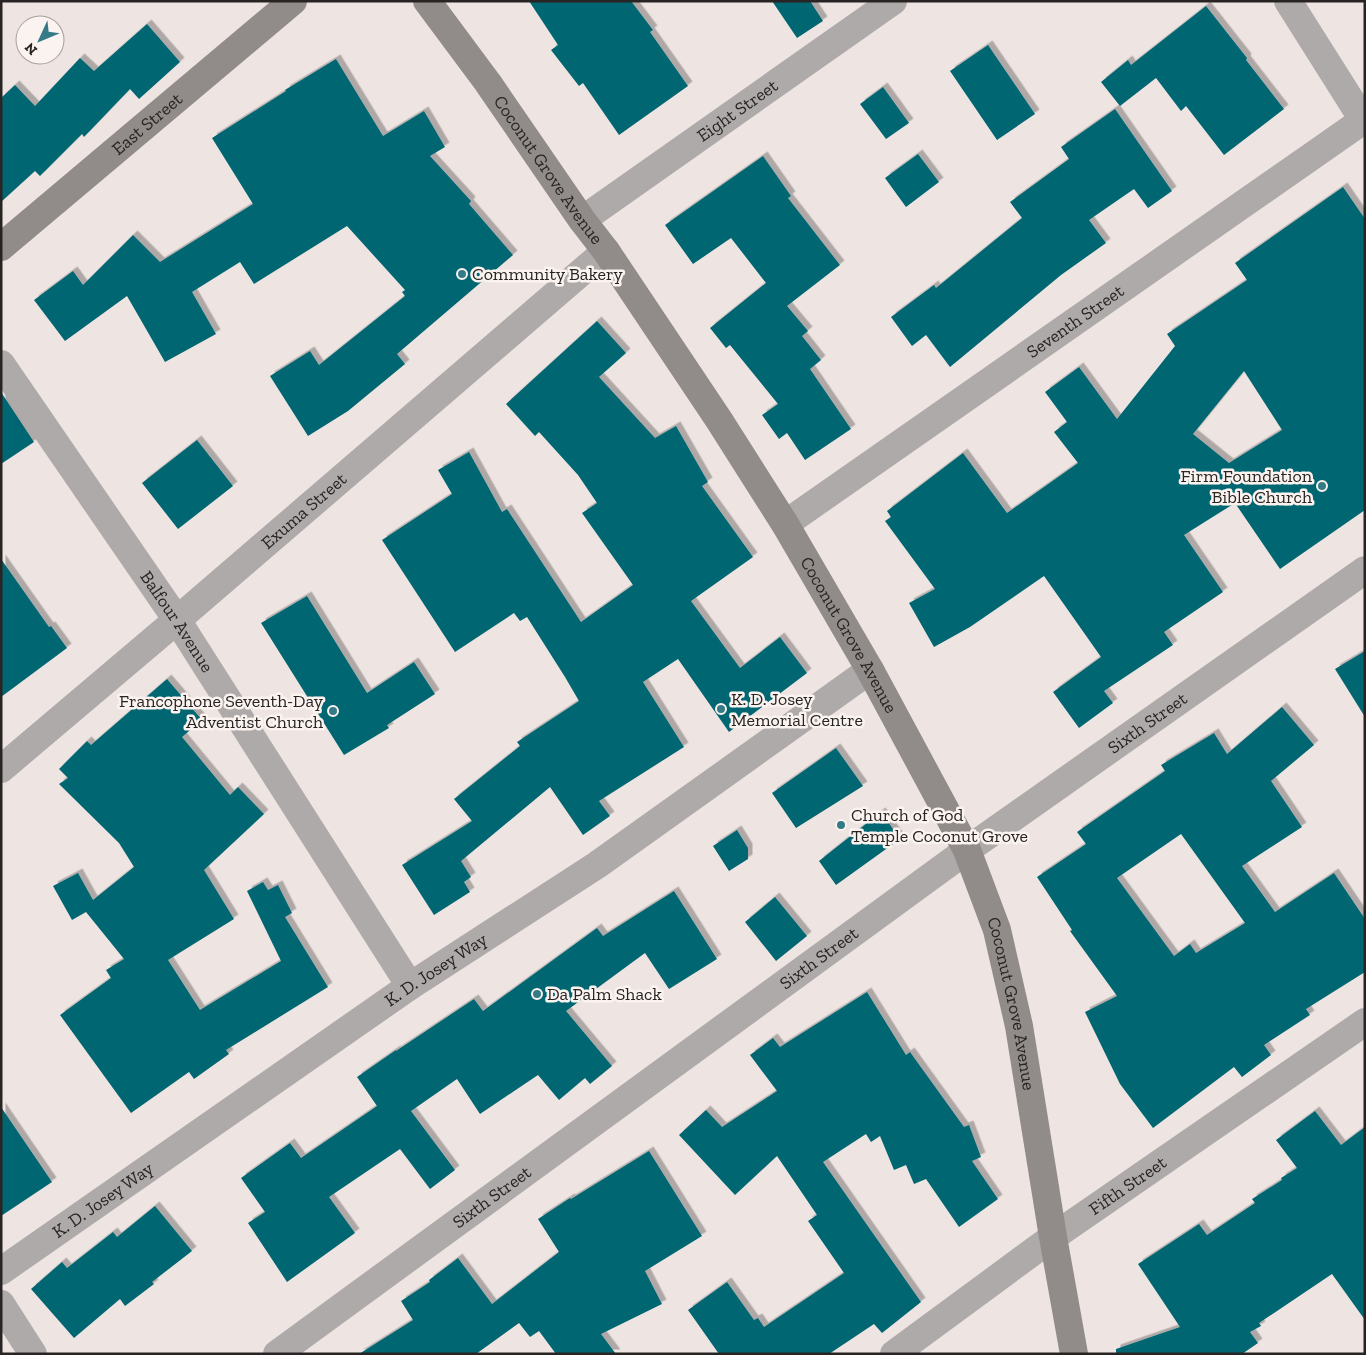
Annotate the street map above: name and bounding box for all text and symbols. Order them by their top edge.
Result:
north arrow [15,15,65,65]
text: N [21,39,41,58]
street label: Eight Street [693,74,782,147]
street label: East Street [107,88,187,160]
street label: Coconut Grove Avenue [489,91,608,249]
place label: Community Bakery [472,263,624,285]
marker: Community Bakery [456,268,468,280]
street label: Seventh Street [1022,280,1128,363]
place label: Firm Foundation Bible Church [1181,465,1313,508]
street label: Exuma Street [257,468,351,554]
marker: Firm Foundation Bible Church [1316,480,1328,492]
street label: Coconut Grove Avenue [795,553,902,717]
street label: Balfour Avenue [135,567,218,676]
street label: Sixth Street [1103,687,1192,759]
place label: K. D. Josey Memorial Centre [731,688,863,731]
place label: Francophone Seventh-Day Adventist Church [119,690,324,733]
marker: K. D. Josey Memorial Centre [715,703,727,715]
marker: Francophone Seventh-Day Adventist Church [327,705,339,717]
place label: Church of God Temple Coconut Grove [851,804,1028,847]
marker: Church of God Temple Coconut Grove [835,819,847,831]
street label: Coconut Grove Avenue [982,914,1040,1092]
street label: Sixth Street [775,922,863,994]
street label: K. D. Josey Way [380,928,492,1011]
place label: Da Palm Shack [547,983,662,1005]
marker: Da Palm Shack [531,988,543,1000]
street label: Fifth Street [1085,1151,1171,1220]
street label: K. D. Josey Way [48,1157,158,1243]
street label: Sixth Street [448,1161,536,1233]

